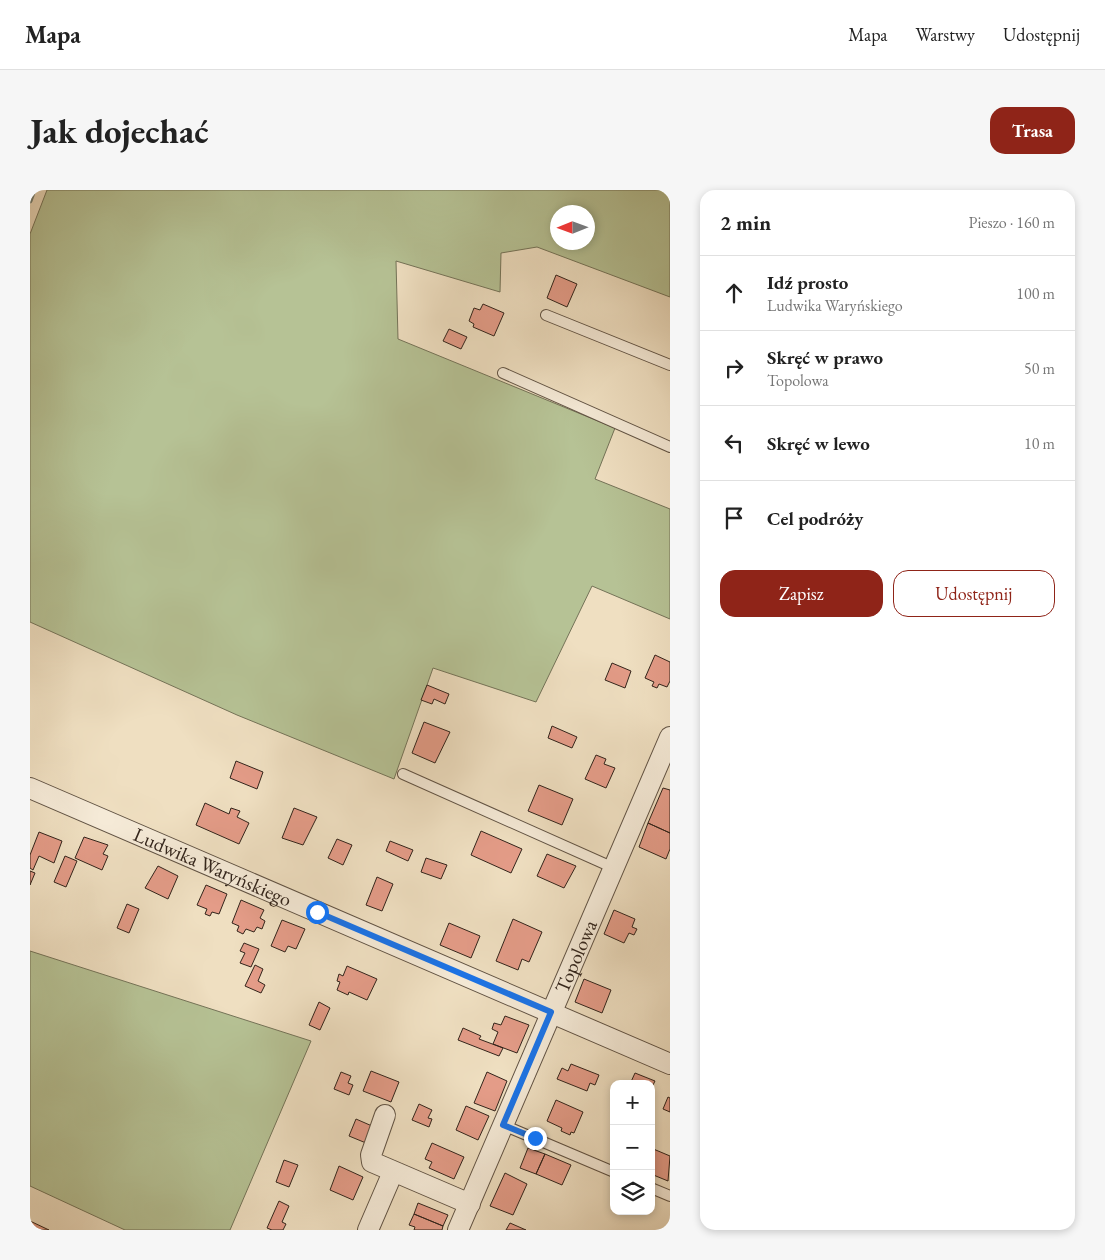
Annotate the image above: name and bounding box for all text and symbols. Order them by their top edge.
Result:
text: Mapa [25,19,81,50]
text: Mapa [848,23,887,46]
text: Warstwy [915,23,975,46]
text: Udostępnij [1003,23,1080,46]
button: Trasa [990,107,1075,154]
text: Jak dojechać [30,108,209,153]
north arrow [550,205,595,250]
text: 2 min [720,209,771,236]
text: Pieszo · 160 m [969,212,1055,233]
text: Idź prosto [767,270,848,295]
icon: ahead [720,279,748,307]
text: 100 m [1016,283,1055,304]
text: Ludwika Waryńskiego [767,295,903,316]
text: Skręć w prawo [767,345,883,370]
icon: right [720,354,748,382]
text: 50 m [1024,358,1055,379]
text: Topolowa [767,370,829,391]
icon: left [720,429,748,457]
text: Skręć w lewo [767,431,870,456]
text: 10 m [1024,433,1055,454]
icon: arrive [720,504,748,532]
text: Cel podróży [767,506,863,531]
button: Zapisz [720,570,883,617]
button: Udostępnij [893,570,1055,617]
street label: Ludwika Waryńskiego [130,821,296,912]
route start [306,901,329,924]
street label: Topolowa [549,916,603,997]
map controls [610,1080,655,1215]
button: + [610,1080,655,1125]
button: − [610,1125,655,1170]
route end [524,1127,547,1150]
button: layers [610,1170,655,1215]

